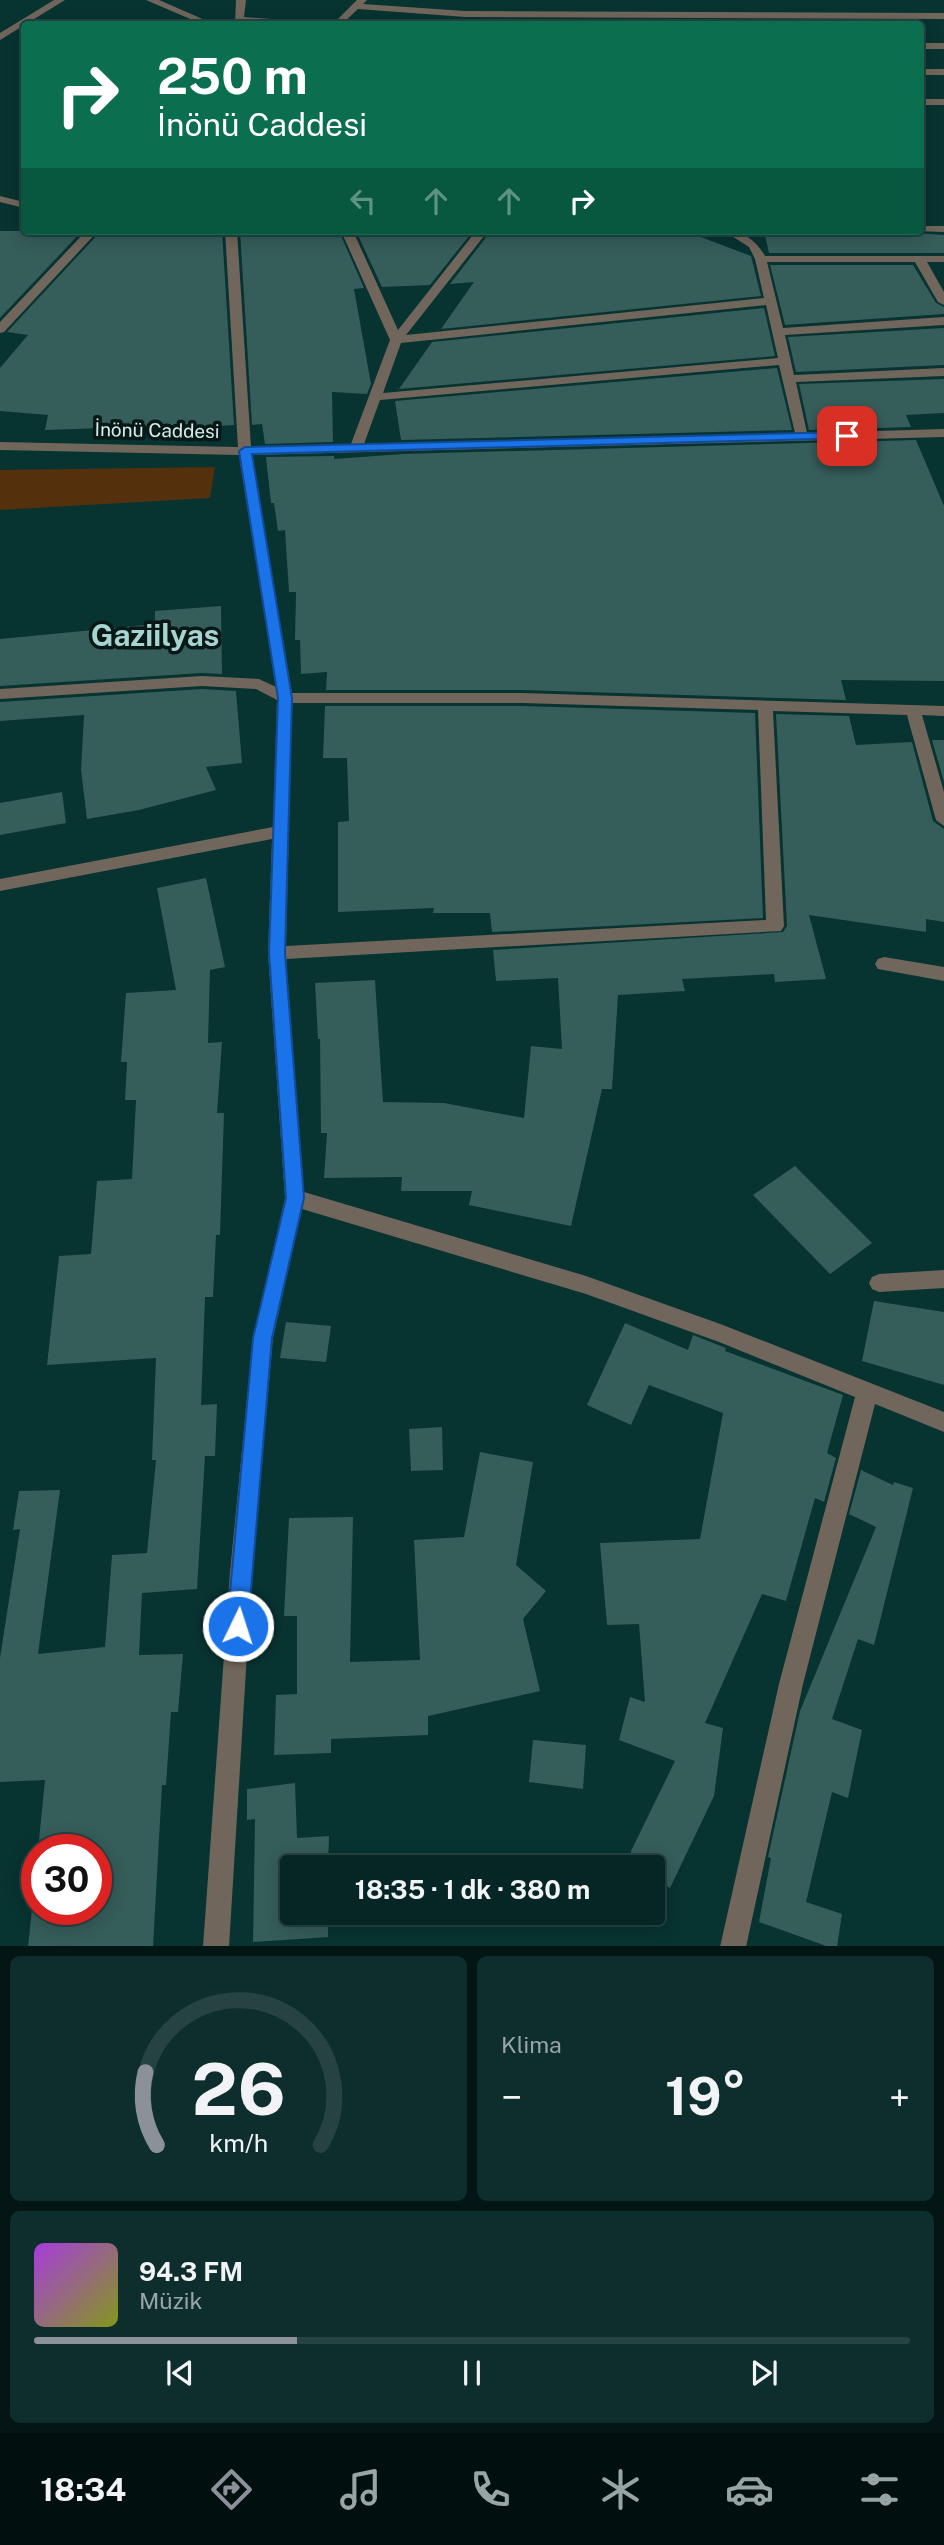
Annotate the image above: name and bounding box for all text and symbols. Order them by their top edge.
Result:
text: 250 m [157,47,308,105]
icon: right [42,49,133,140]
text: İnönü Caddesi [157,106,367,143]
icon: left [344,182,382,220]
icon: ahead [417,182,455,220]
icon: ahead [490,182,528,220]
icon: right [563,182,601,220]
pin [817,406,877,466]
icon: arrive [828,417,866,455]
street label: İnönü Caddesi [94,418,220,442]
district label: Gaziilyas [91,617,219,653]
position arrow [201,1589,275,1663]
speed limit sign: 30 [21,1834,112,1925]
text: 18:35 · 1 dk · 380 m [355,1874,590,1905]
text: Klima [501,2031,562,2058]
text: 26 [191,2046,286,2131]
text: 19° [665,2066,746,2127]
text: − [501,2075,522,2120]
text: + [889,2075,910,2120]
text: km/h [209,2127,268,2157]
text: 94.3 FM [139,2256,243,2287]
text: Müzik [139,2287,202,2314]
icon: previous [161,2354,199,2392]
icon: pause [453,2354,491,2392]
icon: next [745,2354,783,2392]
icon: directions [207,2465,256,2514]
icon: music [336,2465,385,2514]
icon: phone [466,2465,515,2514]
icon: climate [596,2465,645,2514]
icon: car [725,2465,774,2514]
icon: filters [855,2465,904,2514]
text: 18:34 [40,2471,126,2508]

